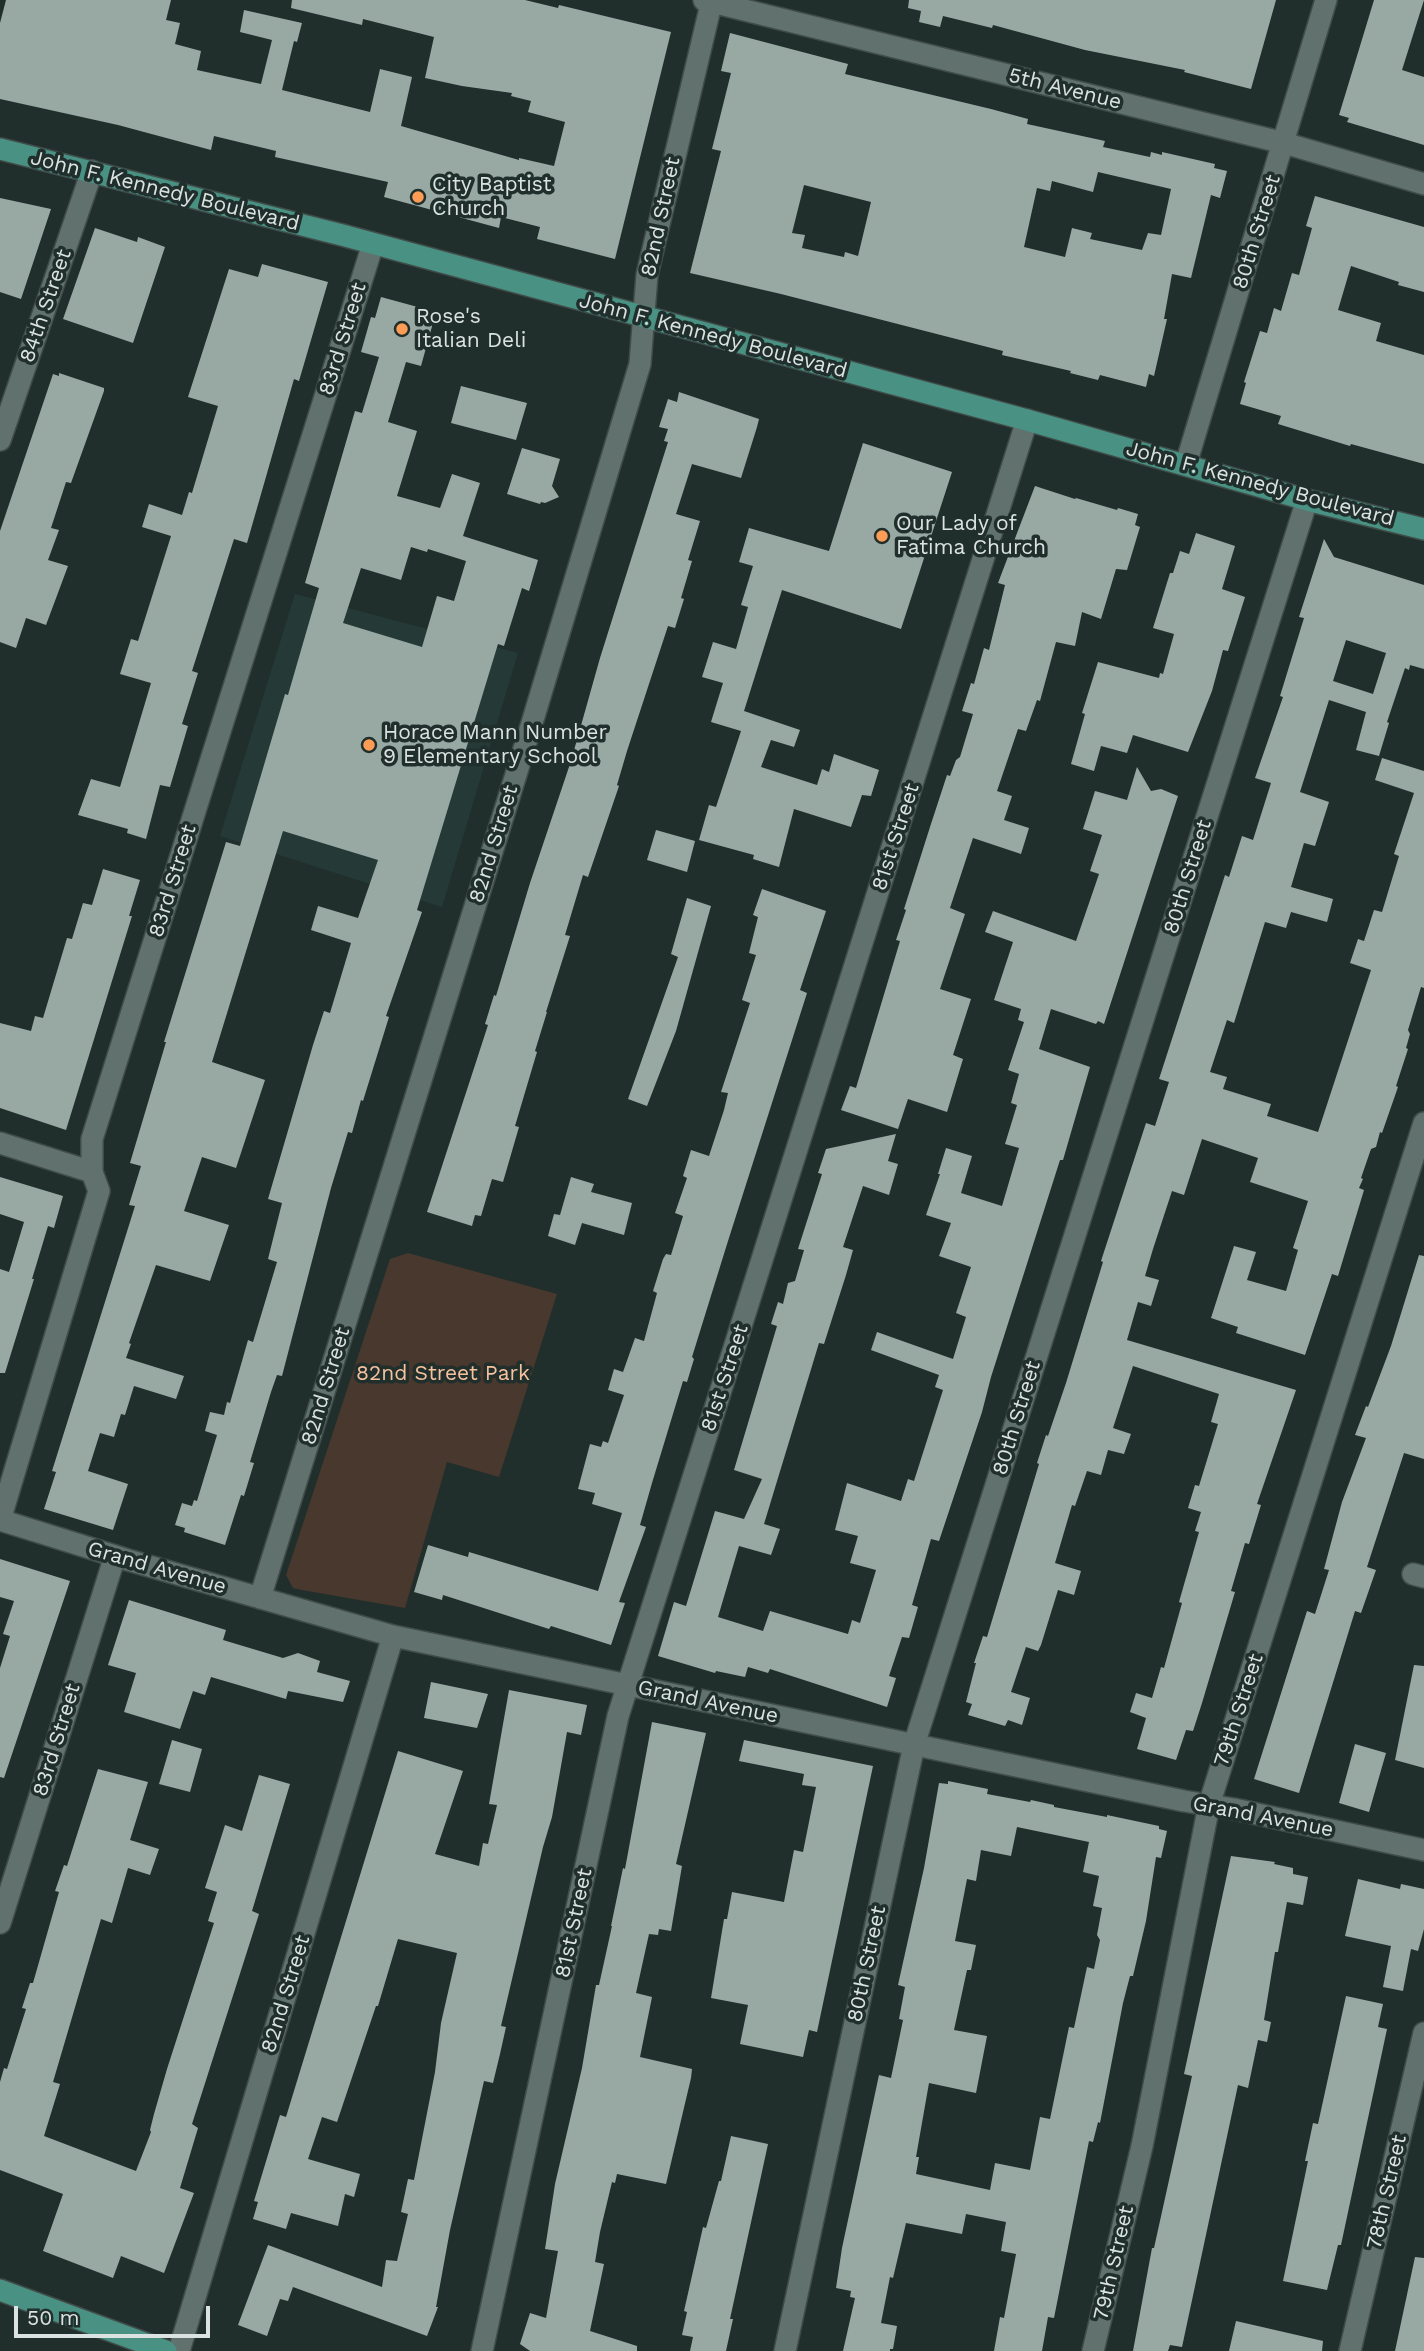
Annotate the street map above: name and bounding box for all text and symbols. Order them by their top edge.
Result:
street label: 5th Avenue [1006,63,1124,115]
street label: John F. Kennedy Boulevard [28,145,302,237]
street label: 82nd Street [636,155,686,279]
place label: City Baptist Church [432,172,552,222]
street label: 80th Street [1228,172,1286,292]
marker: City Baptist Church [410,189,426,205]
street label: 84th Street [15,246,77,366]
street label: 83rd Street [314,280,372,398]
street label: John F. Kennedy Boulevard [576,288,850,384]
place label: Rose's Italian Deli [416,304,526,354]
marker: Rose's Italian Deli [394,321,410,337]
street label: John F. Kennedy Boulevard [1123,436,1397,532]
place label: Our Lady of Fatima Church [896,511,1046,561]
marker: Our Lady of Fatima Church [874,528,890,544]
place label: Horace Mann Number 9 Elementary School [383,720,607,770]
marker: Horace Mann Number 9 Elementary School [361,737,377,753]
street label: 81st Street [867,780,925,894]
street label: 82nd Street [464,782,524,906]
street label: 80th Street [1159,817,1217,937]
street label: 83rd Street [144,822,202,940]
street label: 81st Street [696,1321,754,1435]
street label: 82nd Street [296,1324,356,1448]
street label: 80th Street [988,1358,1046,1478]
park label: 82nd Street Park [356,1361,530,1387]
street label: Grand Avenue [85,1536,229,1600]
street label: 79th Street [1209,1651,1269,1769]
street label: Grand Avenue [635,1675,781,1729]
street label: 83rd Street [28,1681,86,1799]
street label: Grand Avenue [1190,1791,1336,1843]
street label: 81st Street [550,1866,598,1980]
street label: 80th Street [842,1904,892,2024]
street label: 82nd Street [256,1932,316,2056]
street label: 78th Street [1362,2132,1412,2252]
street label: 79th Street [1089,2203,1139,2323]
scale bar [18,2292,214,2336]
text: 50 m [27,2305,79,2330]

